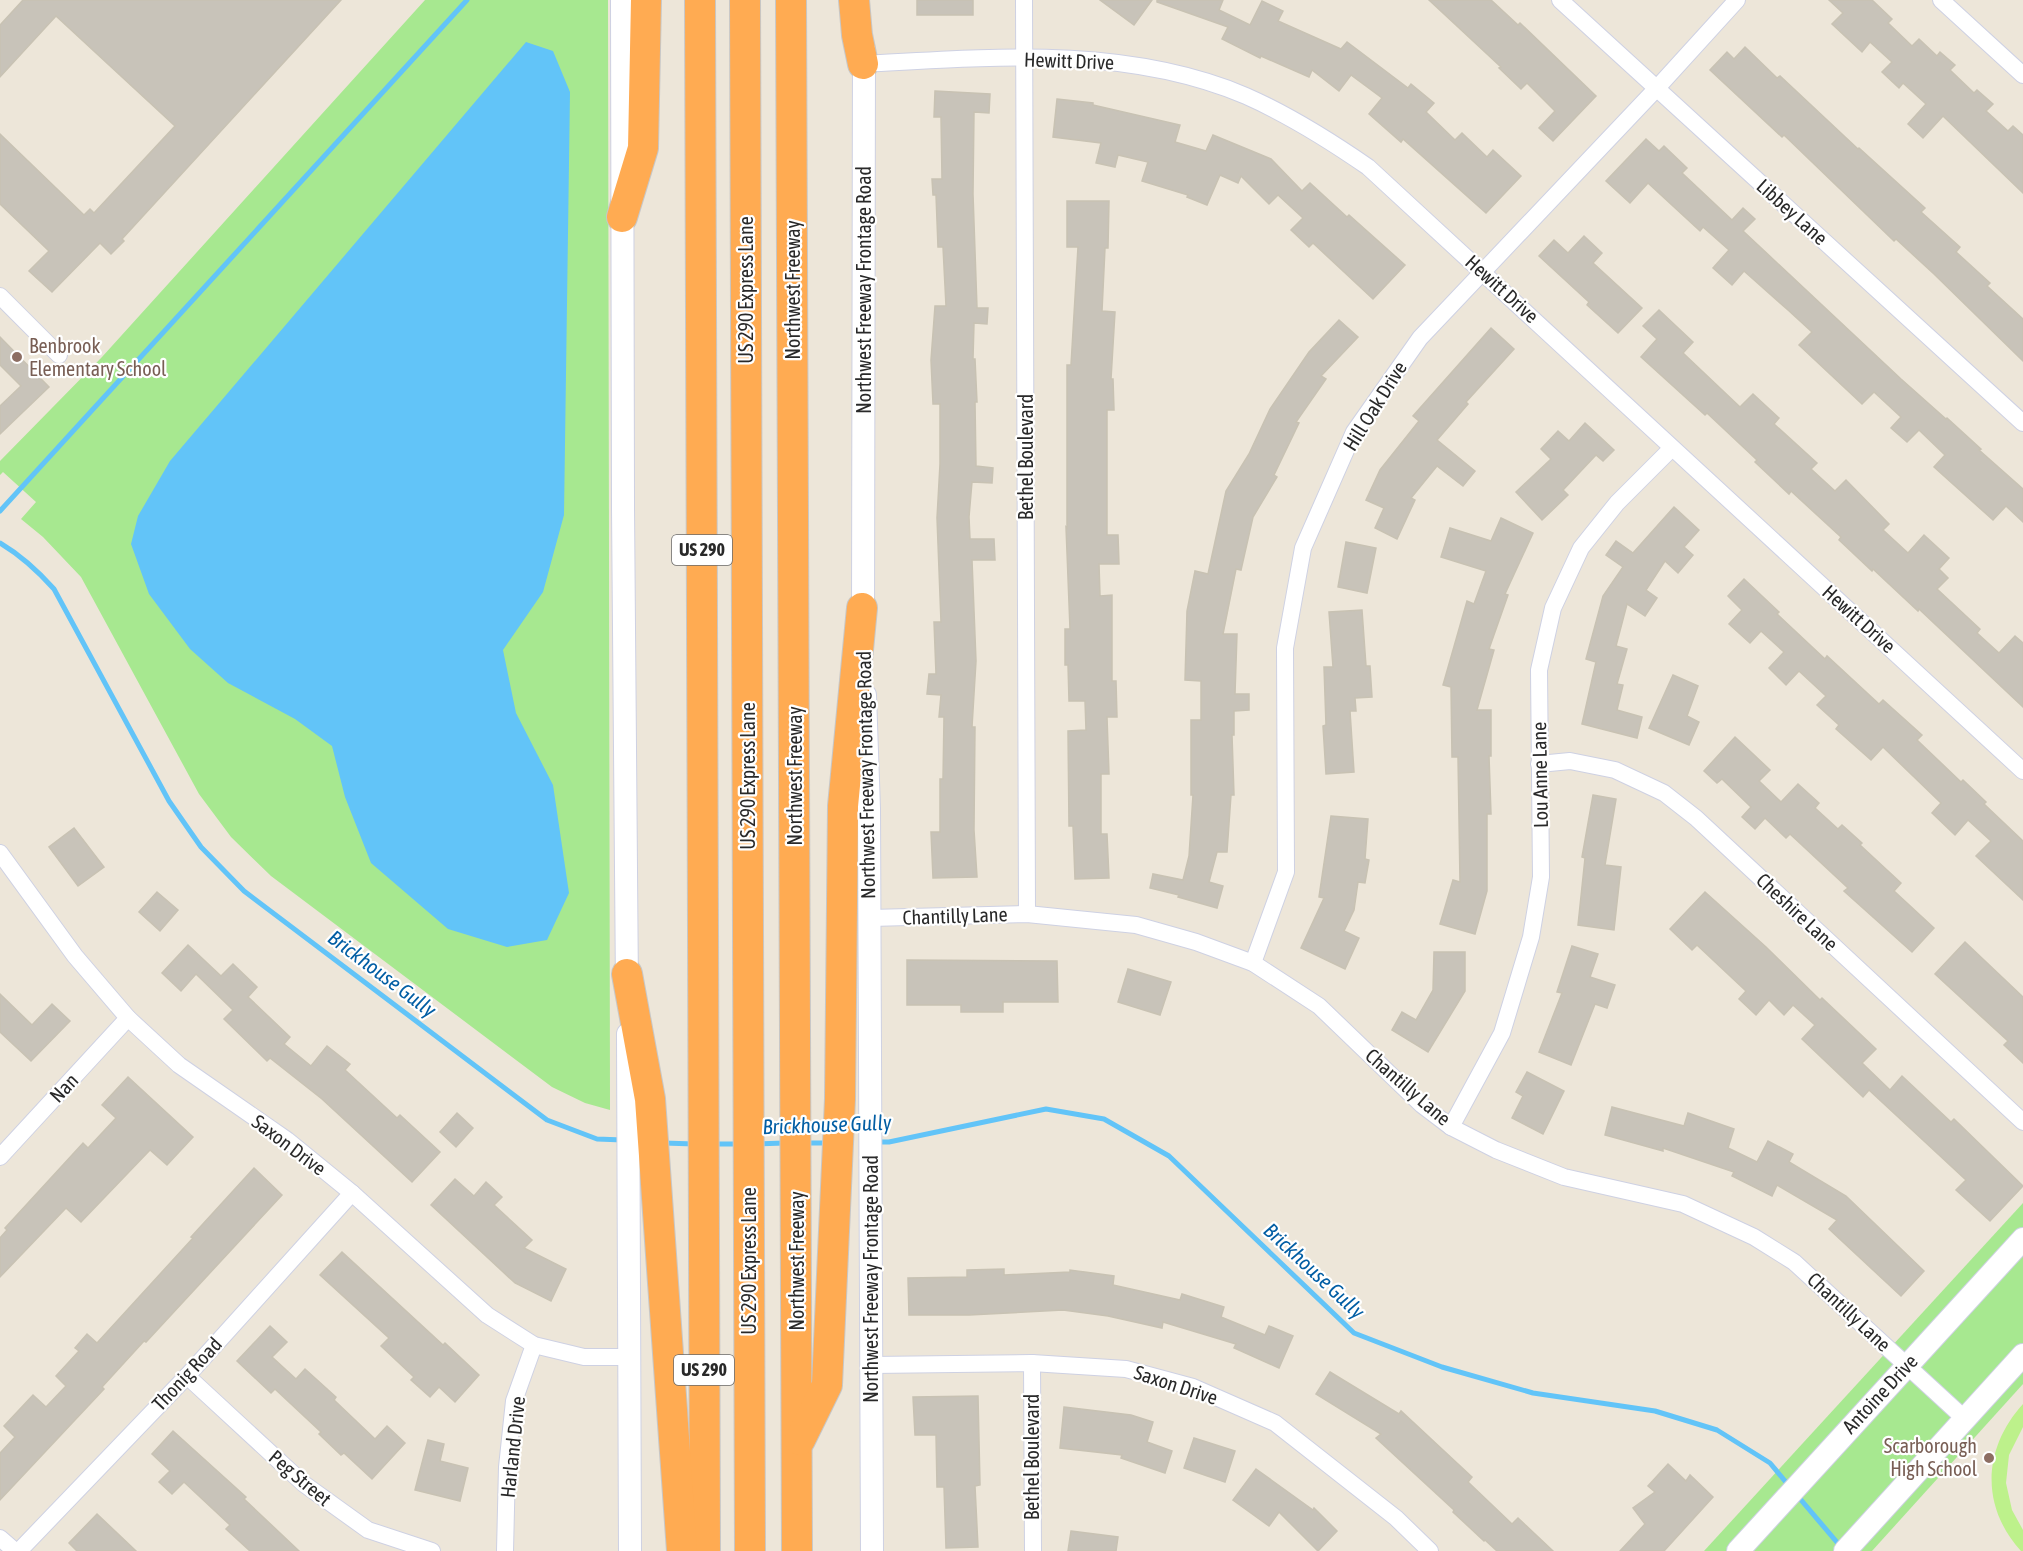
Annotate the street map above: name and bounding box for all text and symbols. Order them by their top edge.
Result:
street label: Hewitt Drive [1024,47,1114,74]
street label: Northwest Freeway Frontage Road [852,166,875,414]
street label: Libbey Lane [1752,174,1832,249]
street label: US 290 Express Lane [734,216,757,364]
street label: Northwest Freeway [781,220,804,360]
street label: Hewitt Drive [1461,250,1544,327]
place label: Benbrook Elementary School [29,334,167,380]
marker: Benbrook Elementary School [10,350,24,364]
street label: Hill Oak Drive [1338,357,1411,455]
street label: Bethel Boulevard [1014,394,1037,520]
road number: US 290 [672,535,732,565]
street label: Hewitt Drive [1818,580,1901,657]
street label: Northwest Freeway Frontage Road [852,651,879,899]
street label: US 290 Express Lane [736,702,759,850]
street label: Northwest Freeway [783,706,806,846]
street label: Lou Anne Lane [1527,722,1552,828]
street label: Cheshire Lane [1752,868,1843,955]
street label: Chantilly Lane [902,902,1008,929]
water label: Brickhouse Gully [324,925,442,1022]
street label: Chantilly Lane [1361,1043,1456,1130]
street label: Nan [45,1069,83,1107]
street label: Saxon Drive [248,1109,331,1180]
water label: Brickhouse Gully [762,1110,892,1138]
street label: Northwest Freeway Frontage Road [859,1155,882,1403]
street label: US 290 Express Lane [737,1187,760,1335]
street label: Northwest Freeway [785,1191,808,1331]
water label: Brickhouse Gully [1259,1218,1370,1323]
street label: Chantilly Lane [1803,1267,1896,1356]
street label: Thonig Road [147,1332,226,1415]
street label: Antoine Drive [1837,1349,1922,1438]
road number: US 290 [674,1355,734,1385]
street label: Saxon Drive [1132,1360,1221,1409]
street label: Bethel Boulevard [1020,1394,1043,1520]
street label: Harland Drive [496,1395,529,1499]
place label: Scarborough High School [1884,1434,1978,1480]
street label: Peg Street [265,1445,336,1510]
marker: Scarborough High School [1982,1451,1996,1465]

